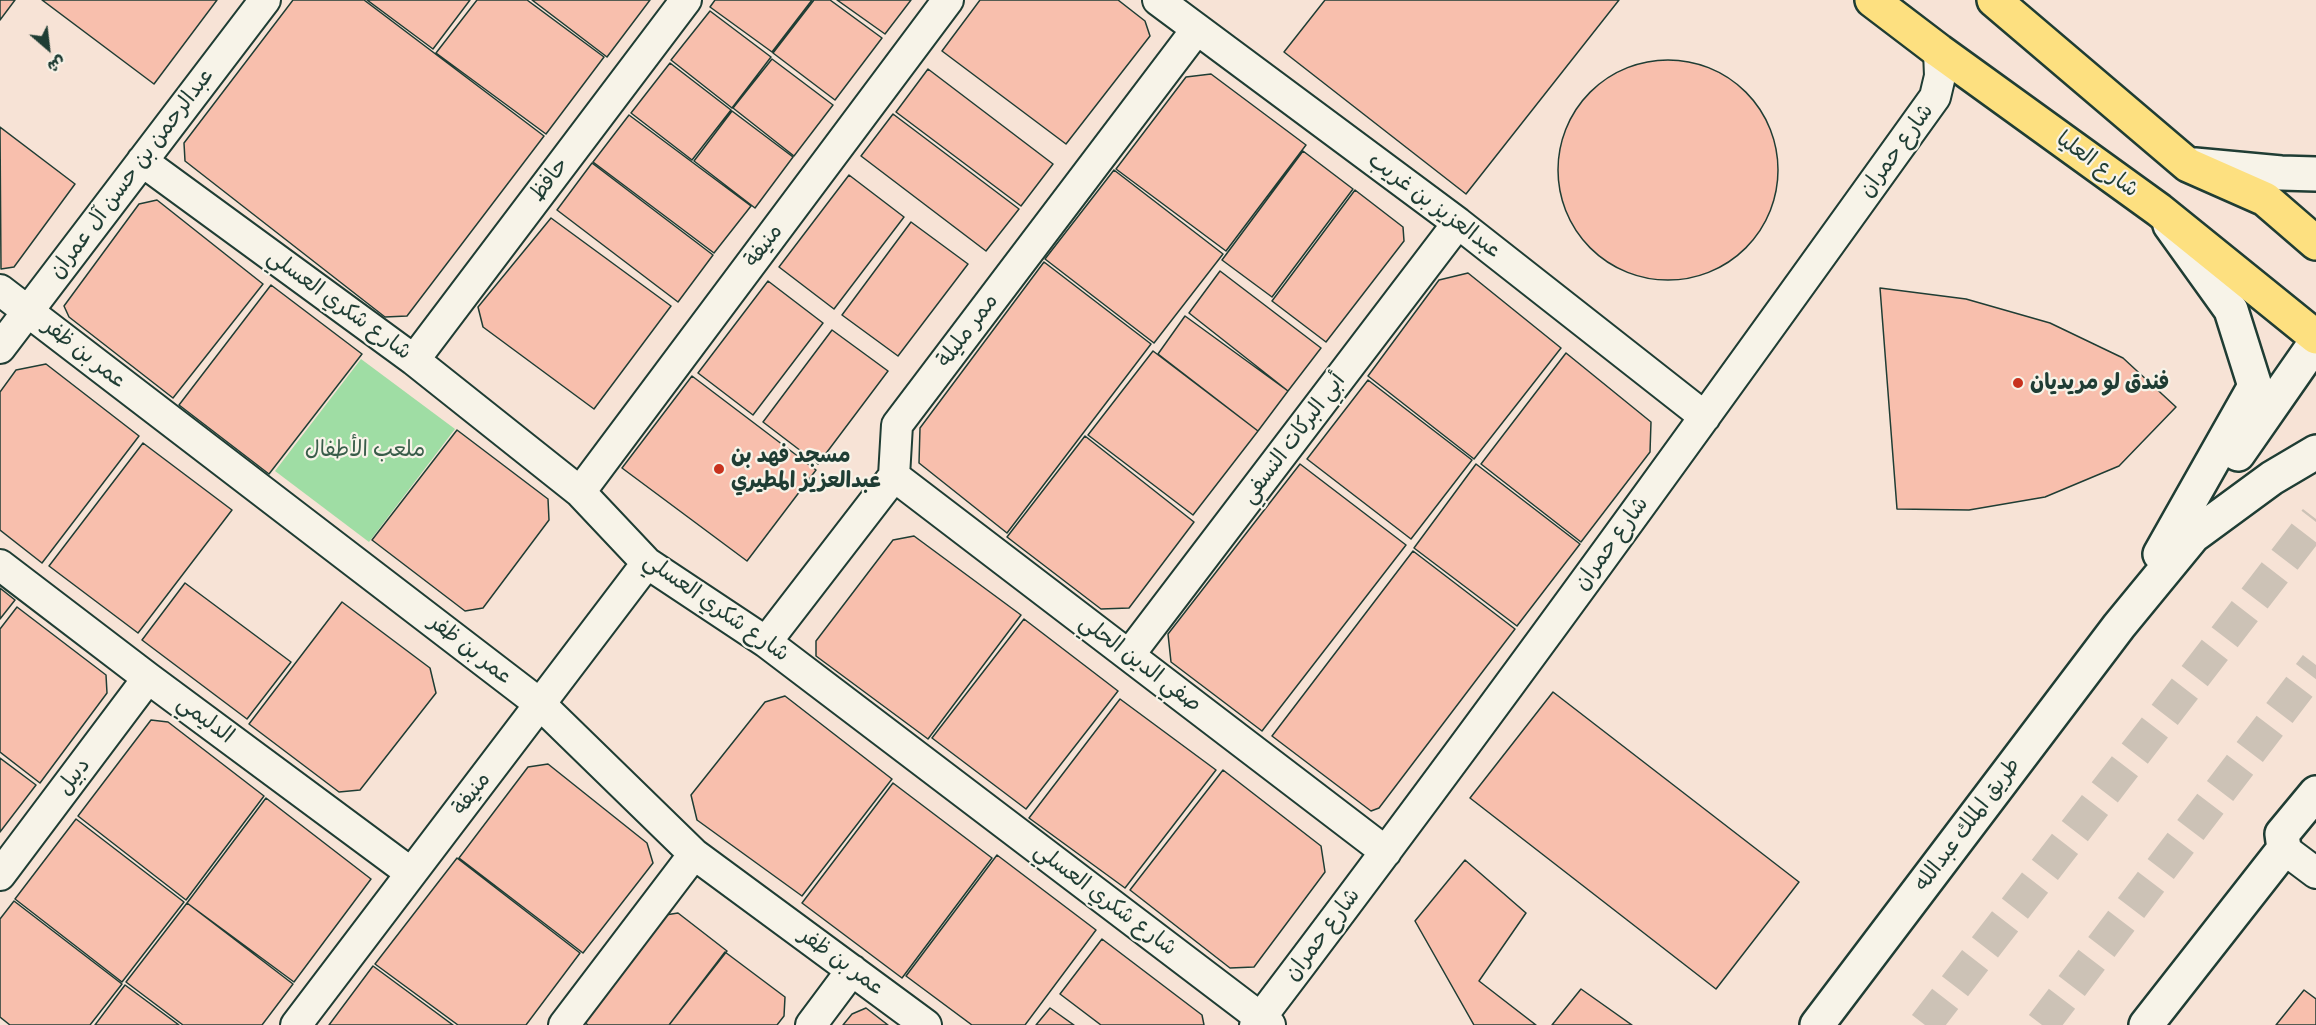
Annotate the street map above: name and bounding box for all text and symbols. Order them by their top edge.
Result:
north arrow [18,18,78,78]
text: ش [44,52,69,77]
street label: عبدالرحمن بن حسن آل عمران [44,64,220,284]
street label: شارع حمران [1854,99,1940,203]
street label: شارع العليا [2051,126,2143,204]
street label: عبدالعزيز بن غريب [1362,147,1506,265]
street label: حافظ [525,153,575,207]
street label: منيفة [739,219,789,273]
street label: شارع شكري العسلي [262,244,416,366]
street label: ممر مليلة [932,289,1004,373]
street label: عمر بن ظفر [37,313,131,395]
street label: أبي البركات النسفي [1236,369,1352,509]
place label: فندق لو مريديان [2030,370,2169,396]
marker: فندق لو مريديان [2011,376,2025,390]
park label: ملعب الأطفال [305,437,425,463]
place label: مسجد فهد بن عبدالعزيز المطيري [731,443,881,494]
marker: مسجد فهد بن عبدالعزيز المطيري [712,462,726,476]
street label: شارع حمران [1569,492,1655,596]
street label: شارع شكري العسلي [638,548,794,668]
street label: عمر بن ظفر [423,609,517,691]
street label: صفي الدين الحلي [1074,609,1206,719]
street label: الدليمي [171,690,239,750]
street label: دبيل [52,753,96,801]
street label: طريق الملك عبدالله [1909,753,2027,897]
street label: منيفة [447,767,497,821]
street label: شارع شكري العسلي [1028,838,1182,962]
street label: شارع حمران [1280,883,1366,987]
street label: عمر بن ظفر [793,922,889,1002]

